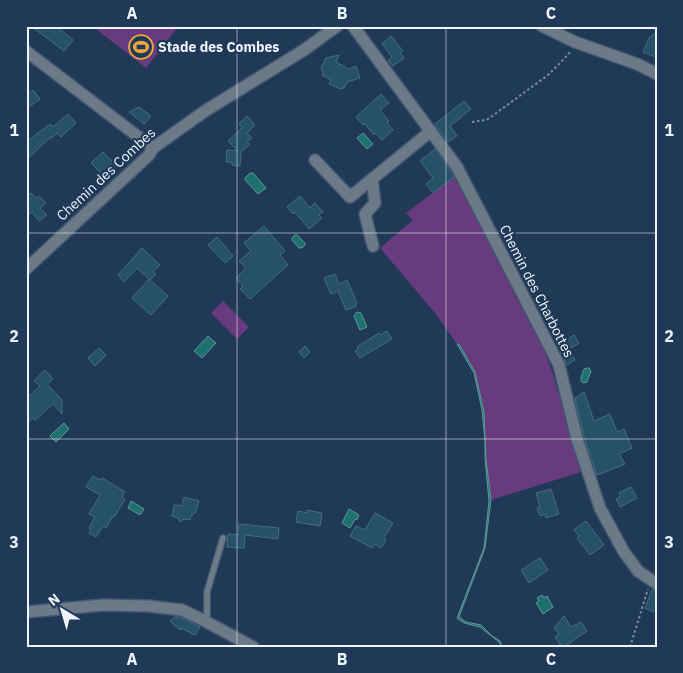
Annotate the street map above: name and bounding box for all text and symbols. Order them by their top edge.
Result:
text: A [127,3,138,23]
text: B [337,3,348,23]
text: C [546,3,556,23]
sports icon: Stade des Combes [128,34,154,60]
place label: Stade des Combes [158,38,279,56]
text: 1 [9,120,19,140]
text: 1 [664,120,674,140]
street label: Chemin des Combes [53,123,159,224]
street label: Chemin des Charbottes [496,222,578,361]
text: 2 [9,326,19,346]
text: 2 [664,326,674,346]
text: 3 [9,532,19,552]
text: 3 [664,532,674,552]
north arrow [38,586,88,636]
text: N [44,590,64,610]
text: A [127,649,138,669]
text: B [337,649,348,669]
text: C [546,649,556,669]

